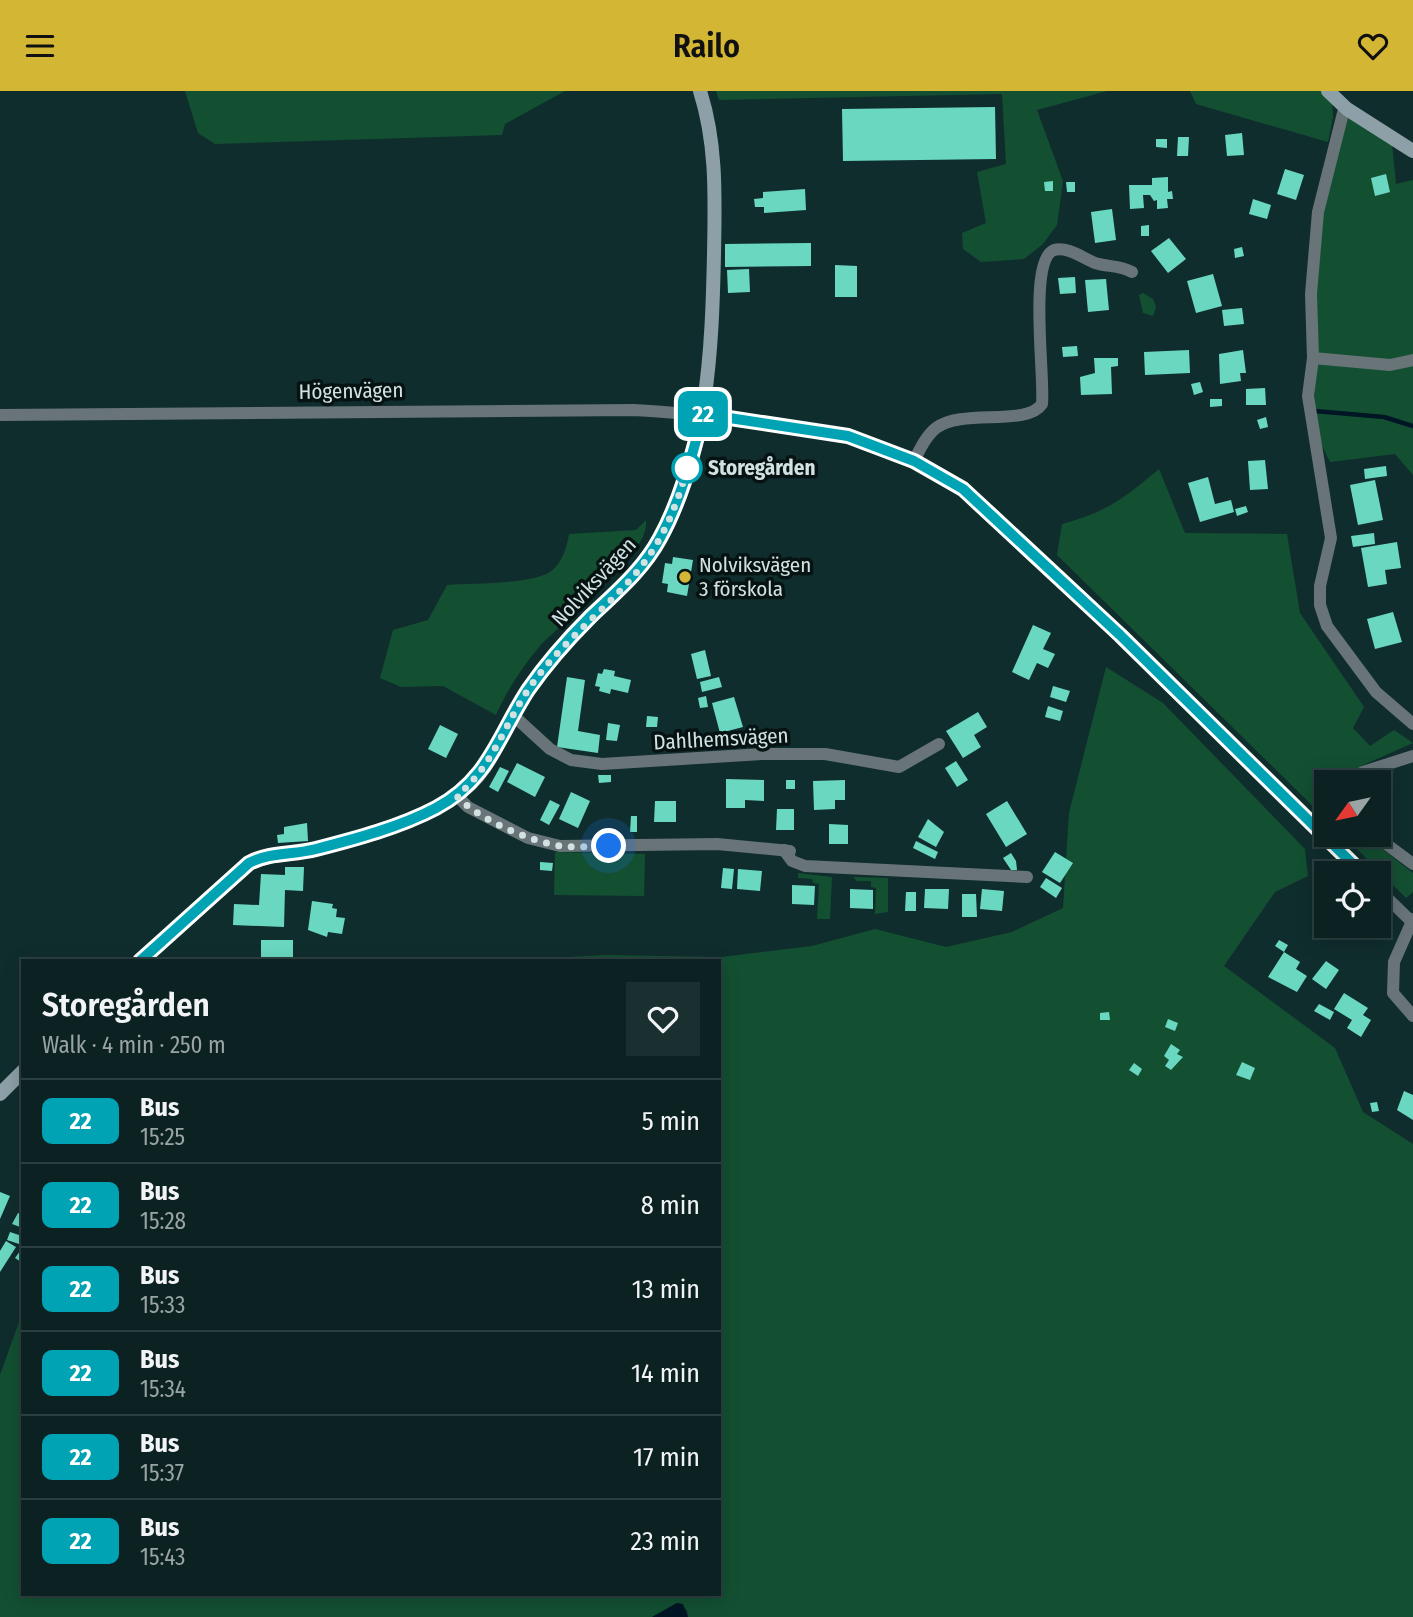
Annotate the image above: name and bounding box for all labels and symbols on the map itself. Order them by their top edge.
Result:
street label: Högenvägen [298,377,404,405]
line badge: 22 [672,391,734,437]
marker: Storegården [672,453,702,483]
place label: Storegården [708,455,815,481]
street label: Nolviksvägen [546,532,642,632]
place label: Nolviksvägen 3 förskola [699,552,811,602]
marker: Nolviksvägen 3 förskola [677,569,693,585]
street label: Dahlhemsvägen [653,722,789,756]
north arrow [1314,770,1391,847]
your location [591,828,626,863]

